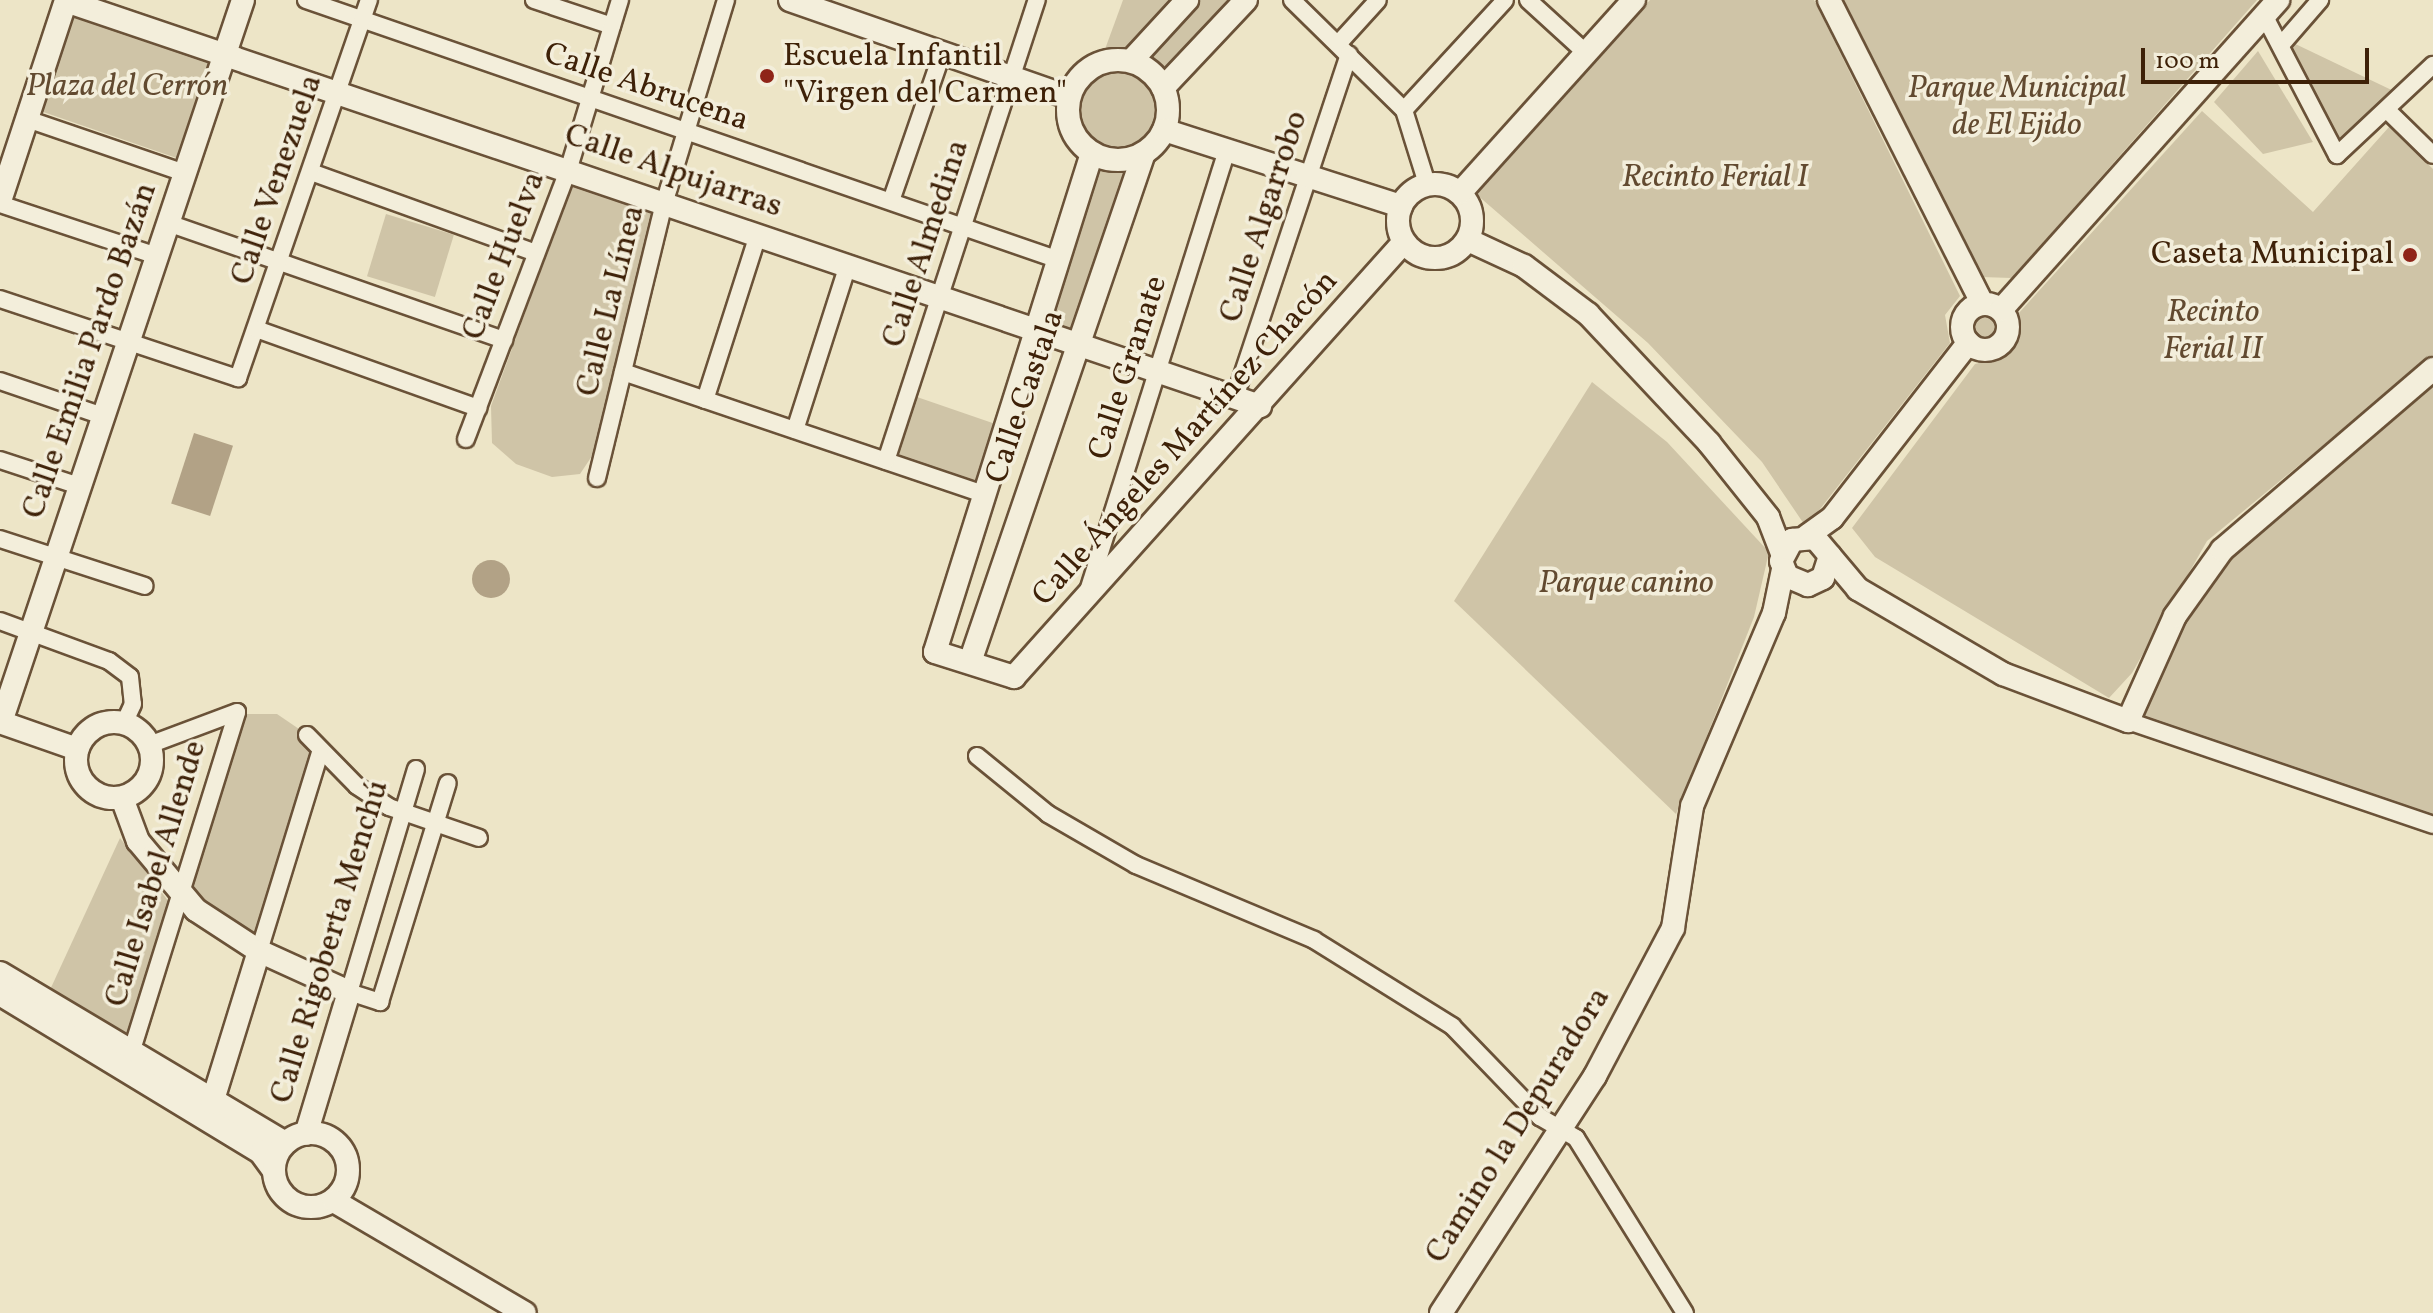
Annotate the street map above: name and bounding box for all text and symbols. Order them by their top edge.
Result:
scale bar [2145,32,2373,82]
street label: Calle Abrucena [539,35,753,141]
place label: Escuela Infantil "Virgen del Carmen" [783,39,1067,114]
text: 100 m [2155,45,2220,79]
marker: Escuela Infantil "Virgen del Carmen" [758,67,776,85]
park label: Plaza del Cerrón [26,68,228,106]
street label: Calle Venezuela [224,69,332,291]
park label: Parque Municipal de El Ejido [1908,71,2126,146]
street label: Calle Algarrobo [1213,106,1317,328]
street label: Calle Alpujarras [559,117,787,227]
street label: Calle Almedina [875,135,979,353]
park label: Recinto Ferial I [1622,159,1808,197]
street label: Calle Huelva [455,166,555,346]
street label: Calle Emilia Pardo Bazán [15,178,167,524]
street label: Calle La Línea [570,201,654,401]
place label: Caseta Municipal [2151,236,2394,274]
marker: Caseta Municipal [2401,246,2419,264]
street label: Calle Ángeles Martínez Chacón [1025,263,1347,615]
street label: Calle Granate [1081,271,1177,465]
park label: Recinto Ferial II [2163,295,2263,370]
street label: Calle Castala [978,305,1074,489]
park label: Parque canino [1538,565,1714,603]
street label: Calle Isabel Allende [98,736,216,1012]
street label: Calle Rigoberta Menchú [264,776,398,1108]
street label: Camino la Depuradora [1418,981,1620,1271]

